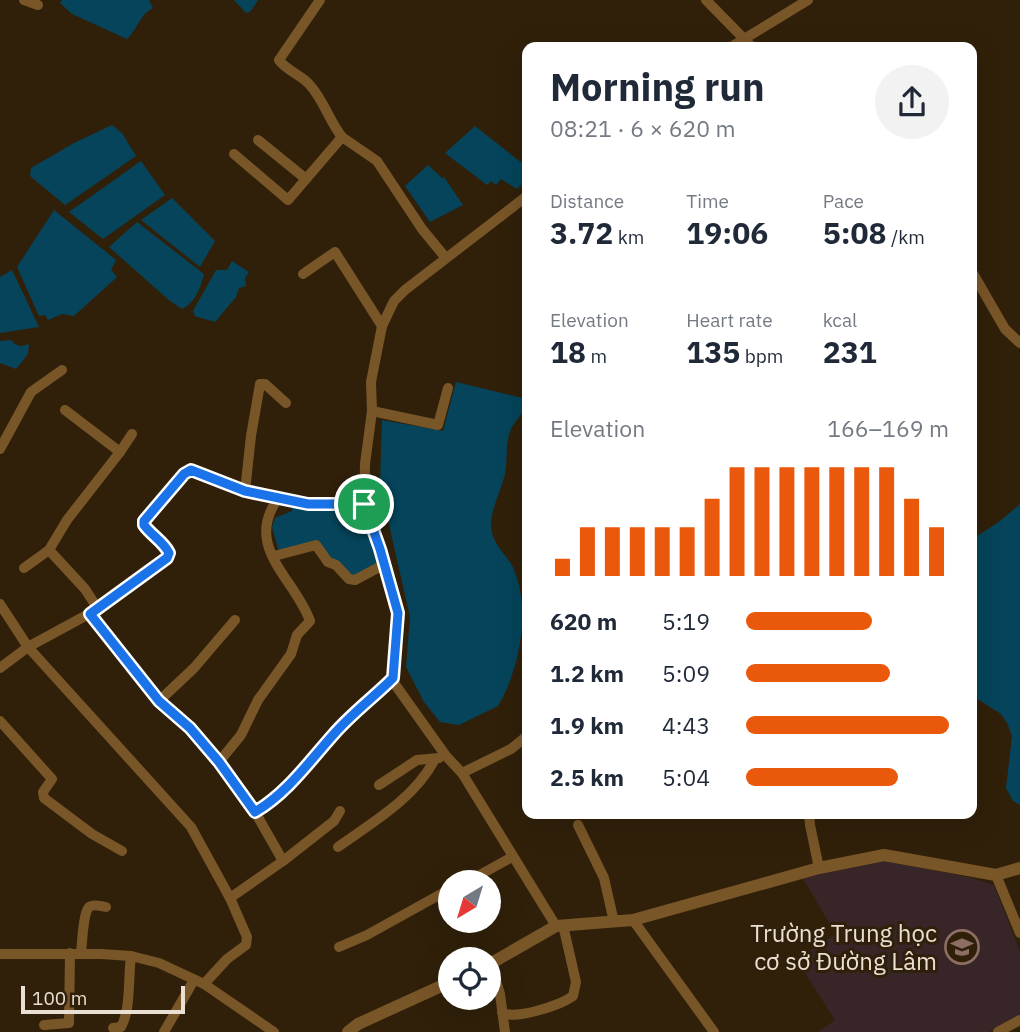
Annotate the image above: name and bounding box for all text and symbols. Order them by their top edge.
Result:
text: Morning run [550,62,765,111]
button: share [875,65,949,139]
text: 08:21 · 6 × 620 m [550,113,736,143]
text: Distance [550,189,624,213]
text: Time [686,189,729,213]
text: Pace [823,189,864,213]
text: 3.72 [550,213,613,252]
text: 19:06 [686,213,768,252]
text: 5:08 [823,213,887,252]
text: km [613,225,644,249]
text: /km [887,225,925,249]
text: Elevation [550,308,629,332]
text: Heart rate [686,308,773,332]
text: kcal [823,308,857,332]
text: 18 [550,332,586,371]
text: 135 [686,332,740,371]
text: 231 [823,332,877,371]
text: m [586,344,607,368]
text: bpm [740,344,783,368]
text: Elevation [550,413,645,443]
text: 166–169 m [827,413,949,443]
pin [334,474,394,534]
icon: arrive [345,485,383,523]
text: 620 m [550,606,617,636]
text: 5:19 [662,606,710,636]
text: 1.2 km [550,658,624,688]
text: 5:09 [662,658,710,688]
text: 1.9 km [550,710,624,740]
text: 4:43 [662,710,710,740]
text: 2.5 km [550,762,624,792]
text: 5:04 [662,762,710,792]
north arrow [438,870,500,933]
map controls [438,870,501,1010]
place label: Trường Trung học cơ sở Đường Lâm [750,917,937,977]
school or university icon: Trường Trung học cơ sở Đường Lâm [943,928,981,966]
button: locate [438,947,501,1010]
scale bar [21,983,186,1015]
text: 100 m [32,986,87,1010]

